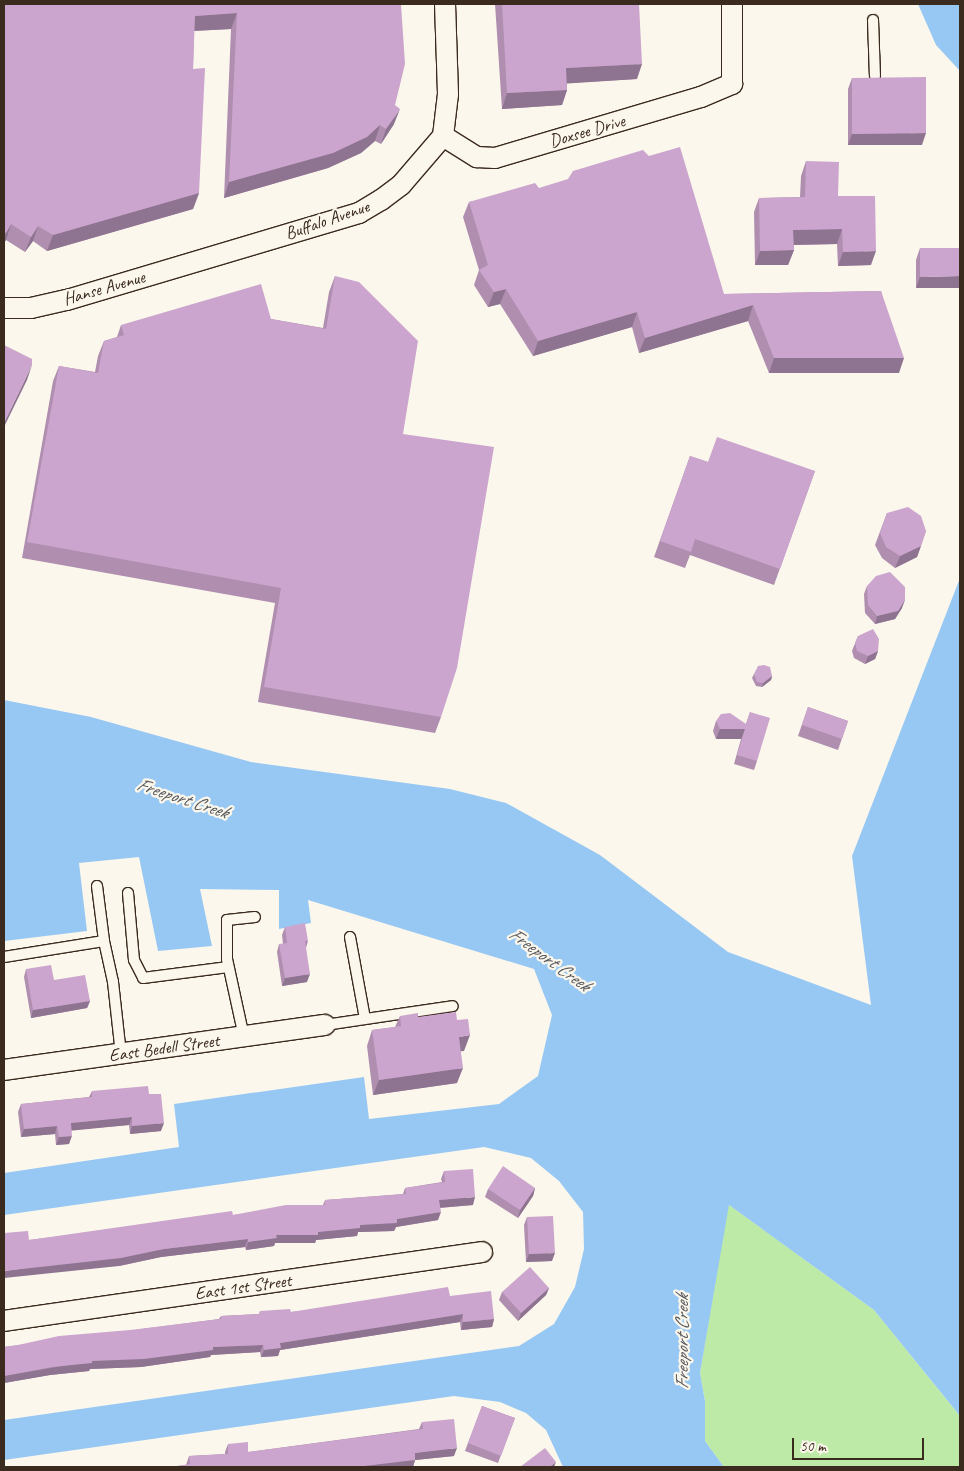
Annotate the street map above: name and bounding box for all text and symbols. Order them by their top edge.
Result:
street label: Doxsee Drive [547,110,627,152]
street label: Buffalo Avenue [282,196,372,244]
street label: Hanse Avenue [61,266,147,310]
water label: Freeport Creek [134,774,230,824]
water label: Freeport Creek [504,923,594,997]
street label: East Bedell Street [107,1030,221,1066]
street label: East 1st Street [193,1270,293,1304]
water label: Freeport Creek [672,1295,694,1389]
scale bar [794,1428,926,1460]
text: 50 m [800,1437,826,1456]

